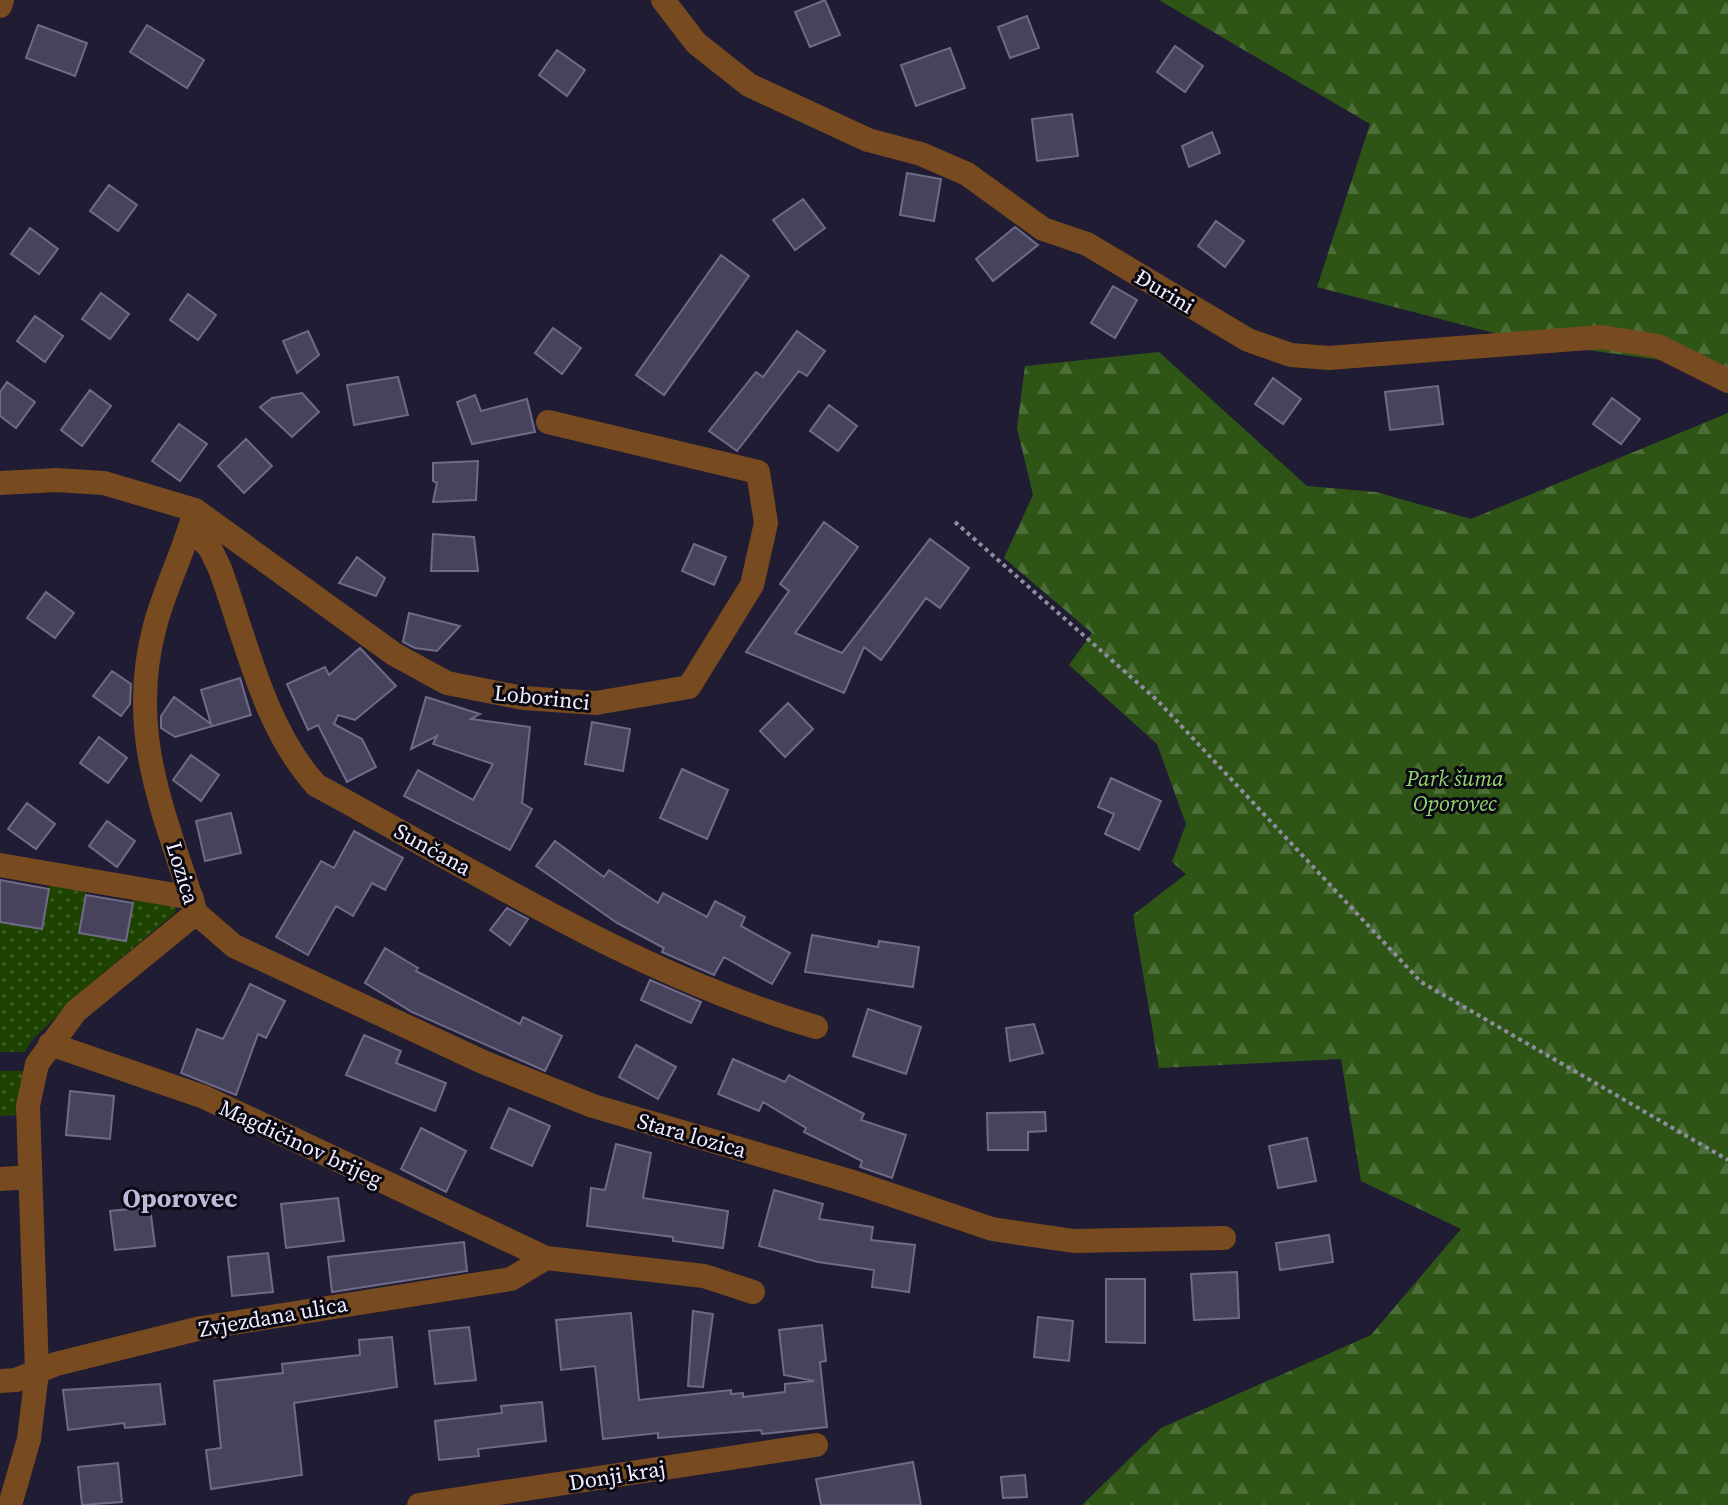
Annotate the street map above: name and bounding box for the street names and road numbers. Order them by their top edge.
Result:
street label: Đurini [1130,262,1200,320]
street label: Loborinci [493,677,591,717]
street label: Sunčana [389,816,478,883]
street label: Lozica [159,838,207,909]
street label: Magdičinov brijeg [215,1092,387,1194]
street label: Stara lozica [634,1105,751,1165]
street label: Zvjezdana ulica [196,1288,351,1344]
street label: Donji kraj [567,1453,667,1497]

